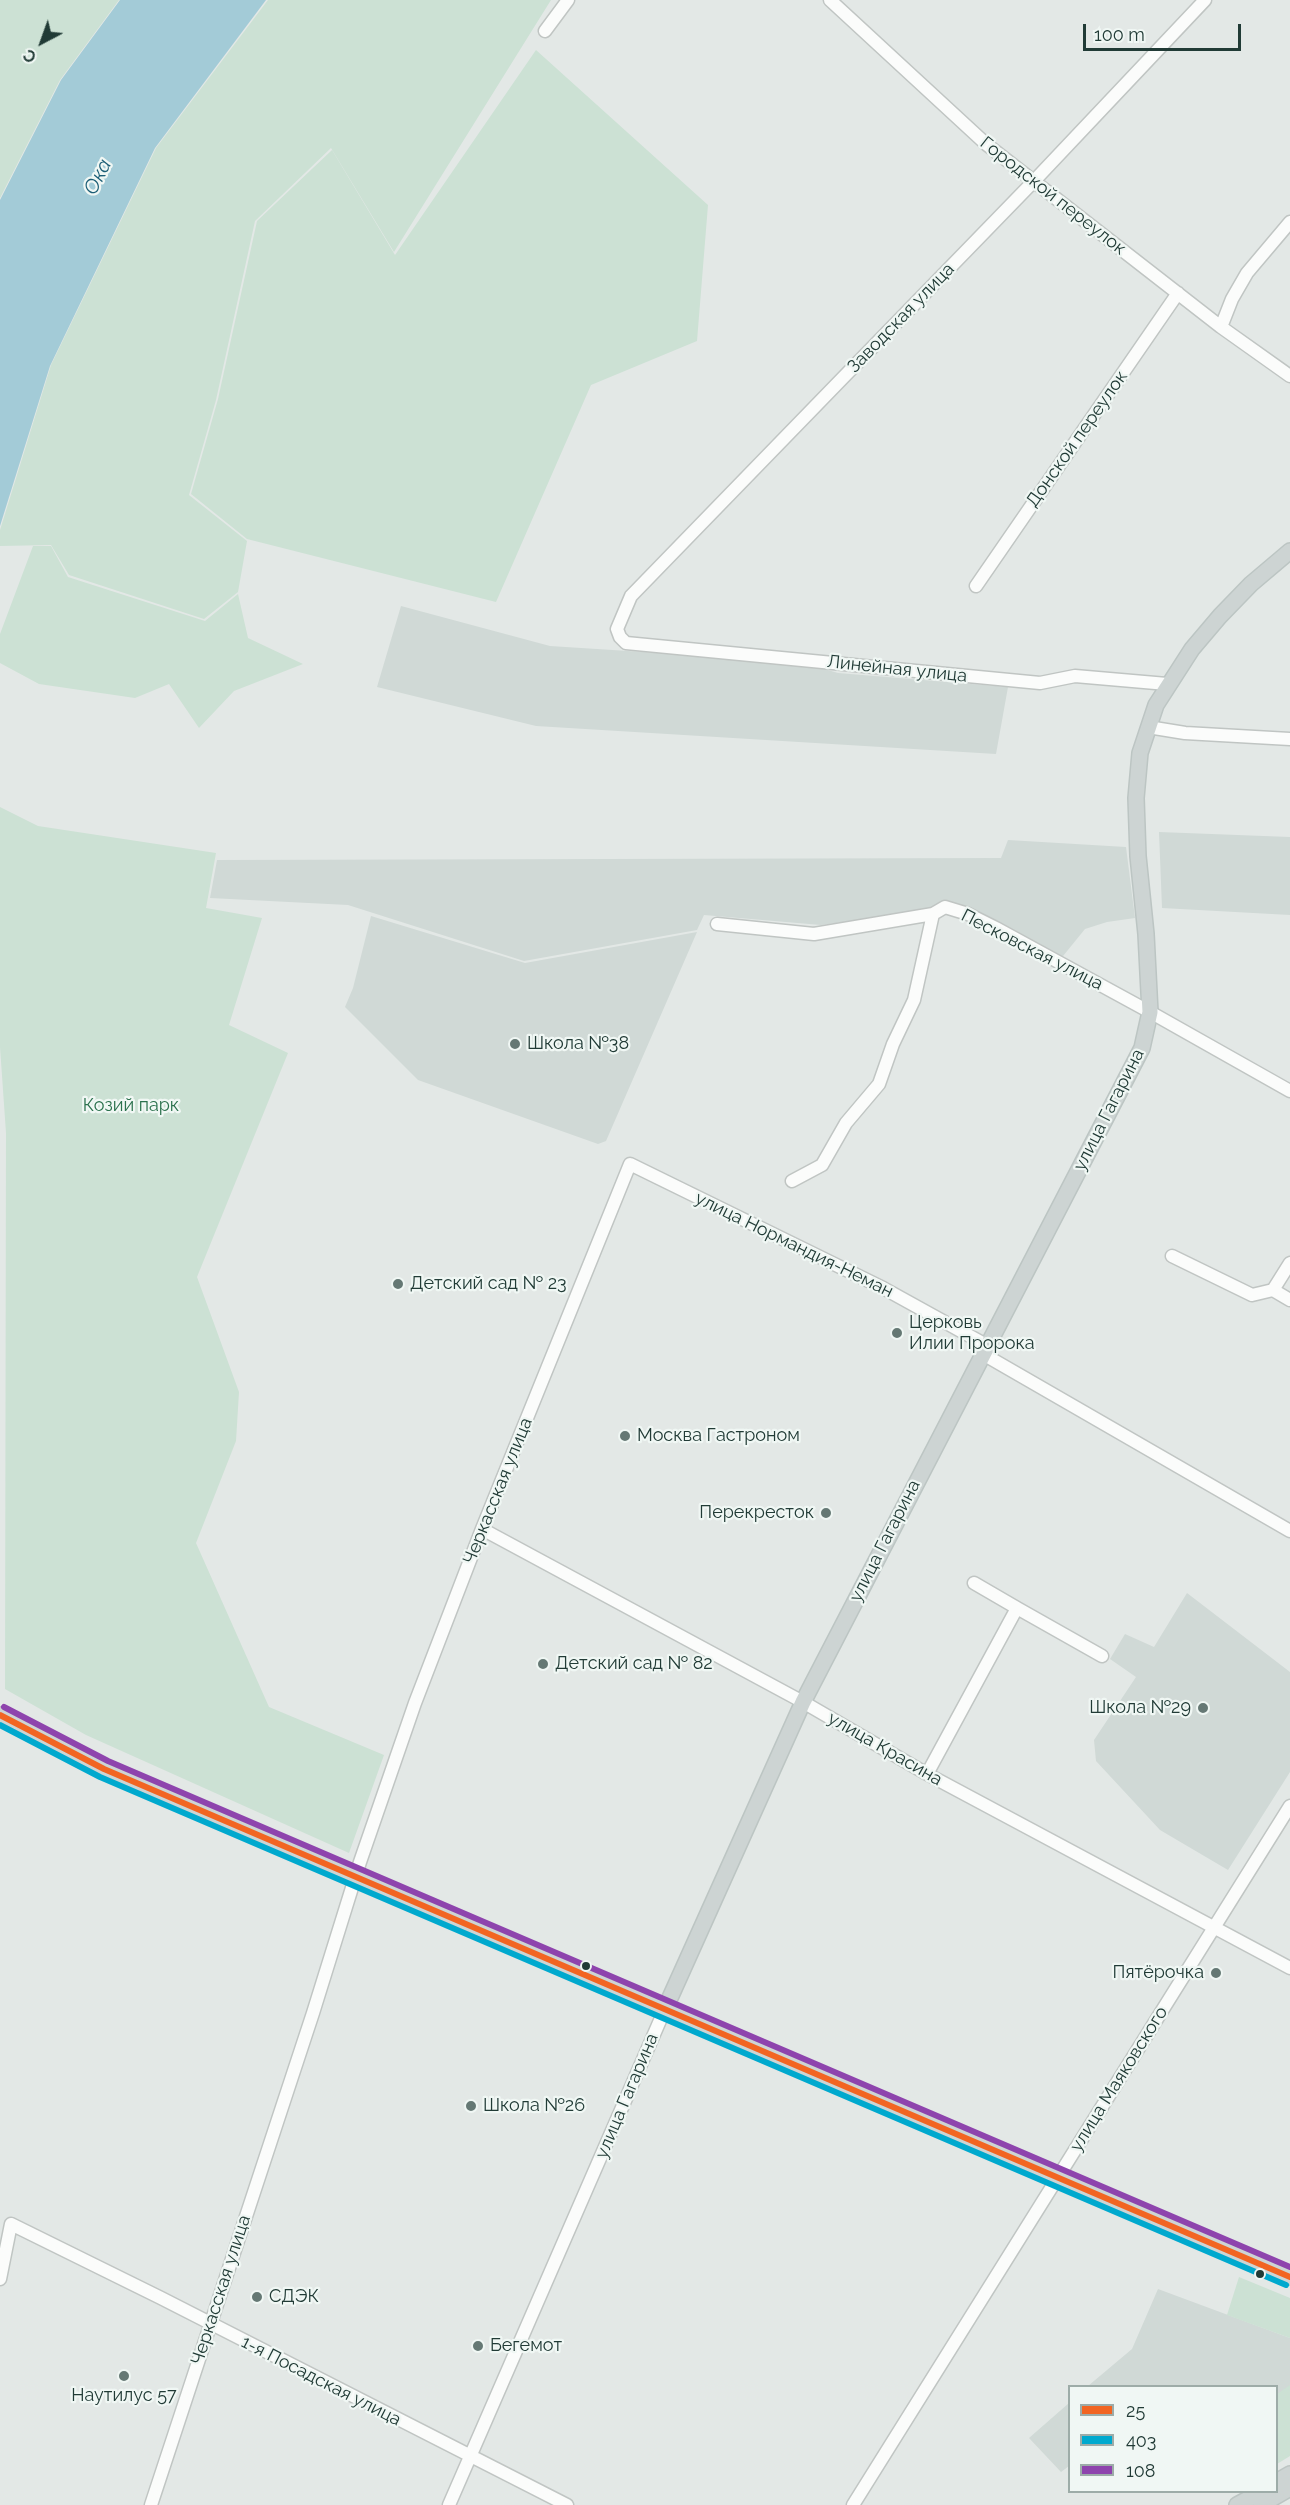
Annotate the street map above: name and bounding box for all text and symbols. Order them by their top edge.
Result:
north arrow [12,12,72,72]
scale bar [1086,12,1244,50]
text: 100 m [1094,24,1145,45]
text: С [19,45,40,67]
street label: Городской переулок [976,132,1130,260]
water label: Ока [79,155,117,199]
street label: Заводская улица [843,259,959,377]
street label: Донской переулок [1022,367,1132,511]
street label: Линейная улица [826,651,968,687]
street label: Песковская улица [957,905,1107,995]
place label: Школа №38 [527,1033,629,1055]
marker: Школа №38 [508,1037,522,1051]
street label: улица Гагарина [1069,1045,1149,1175]
park label: Козий парк [83,1095,179,1117]
street label: улица Нормандия-Неман [691,1187,897,1303]
place label: Детский сад № 23 [410,1273,567,1295]
marker: Детский сад № 23 [391,1277,405,1291]
place label: Церковь Илии Пророка [909,1312,1035,1354]
marker: Церковь Илии Пророка [890,1326,904,1340]
street label: Черкасская улица [459,1415,537,1567]
place label: Москва Гастроном [637,1425,800,1447]
marker: Москва Гастроном [618,1429,632,1443]
street label: улица Гагарина [845,1476,925,1606]
place label: Перекресток [699,1502,814,1524]
marker: Перекресток [819,1506,833,1520]
place label: Детский сад № 82 [555,1653,713,1675]
marker: Детский сад № 82 [536,1657,550,1671]
place label: Школа №29 [1089,1697,1191,1719]
marker: Школа №29 [1196,1701,1210,1715]
street label: улица Красина [824,1707,946,1791]
unlabelled marker [580,1960,592,1972]
place label: Пятёрочка [1112,1962,1204,1984]
marker: Пятёрочка [1209,1966,1223,1980]
street label: улица Маяковского [1066,2002,1172,2156]
street label: улица Гагарина [591,2030,663,2162]
place label: Школа №26 [483,2095,585,2117]
marker: Школа №26 [464,2099,478,2113]
street label: Черкасская улица [187,2212,255,2368]
unlabelled marker [1254,2268,1266,2280]
place label: СДЭК [269,2286,319,2308]
marker: СДЭК [250,2290,264,2304]
street label: 1-я Посадская улица [237,2331,405,2431]
place label: Бегемот [490,2335,562,2357]
marker: Бегемот [471,2339,485,2353]
marker: Наутилус 57 [117,2369,131,2383]
place label: Наутилус 57 [71,2385,177,2407]
legend [1068,2385,1278,2493]
text: 25 [1126,2400,1145,2421]
text: 403 [1126,2430,1156,2451]
text: 108 [1126,2460,1155,2481]

